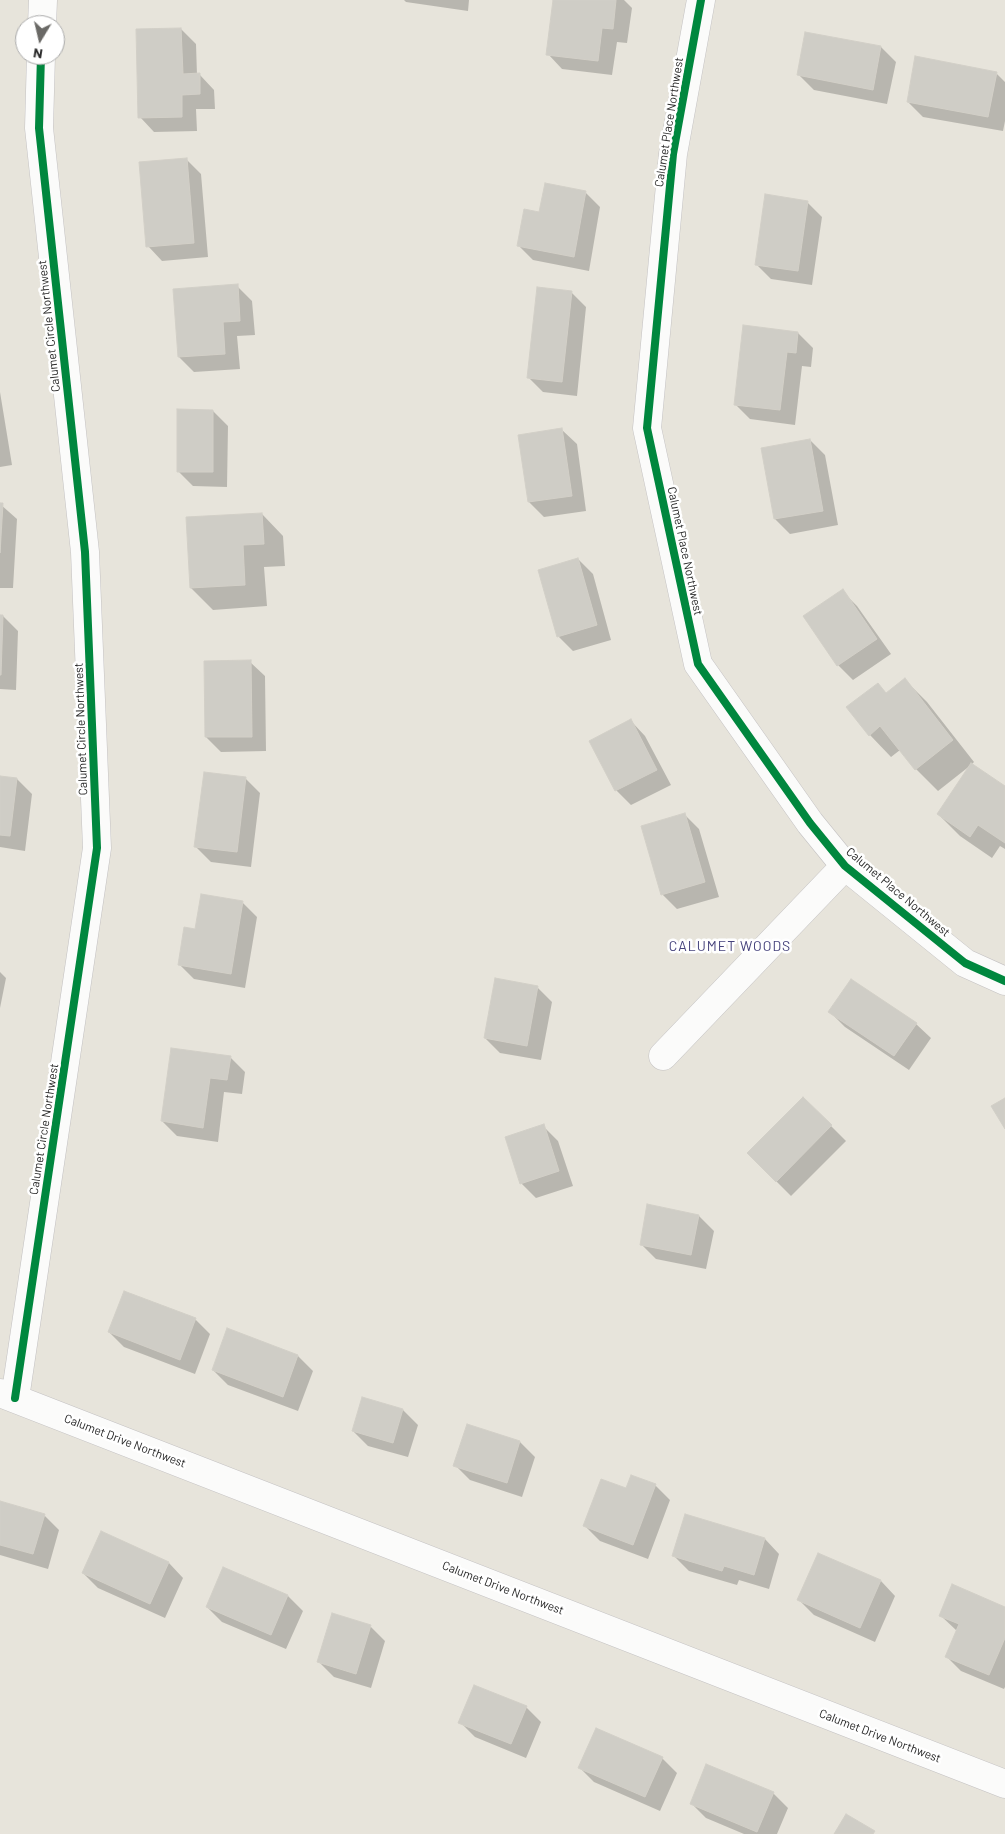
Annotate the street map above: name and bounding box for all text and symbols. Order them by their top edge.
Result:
north arrow [15,15,65,65]
text: N [32,45,44,63]
street label: Calumet Place Northwest [652,56,686,188]
street label: Calumet Circle Northwest [35,259,63,393]
street label: Calumet Place Northwest [664,485,706,617]
street label: Calumet Circle Northwest [71,662,91,796]
street label: Calumet Place Northwest [843,844,953,940]
district label: CALUMET WOODS [667,938,793,954]
street label: Calumet Circle Northwest [27,1062,61,1196]
street label: Calumet Drive Northwest [62,1411,188,1471]
street label: Calumet Drive Northwest [440,1558,566,1618]
street label: Calumet Drive Northwest [817,1706,943,1766]

